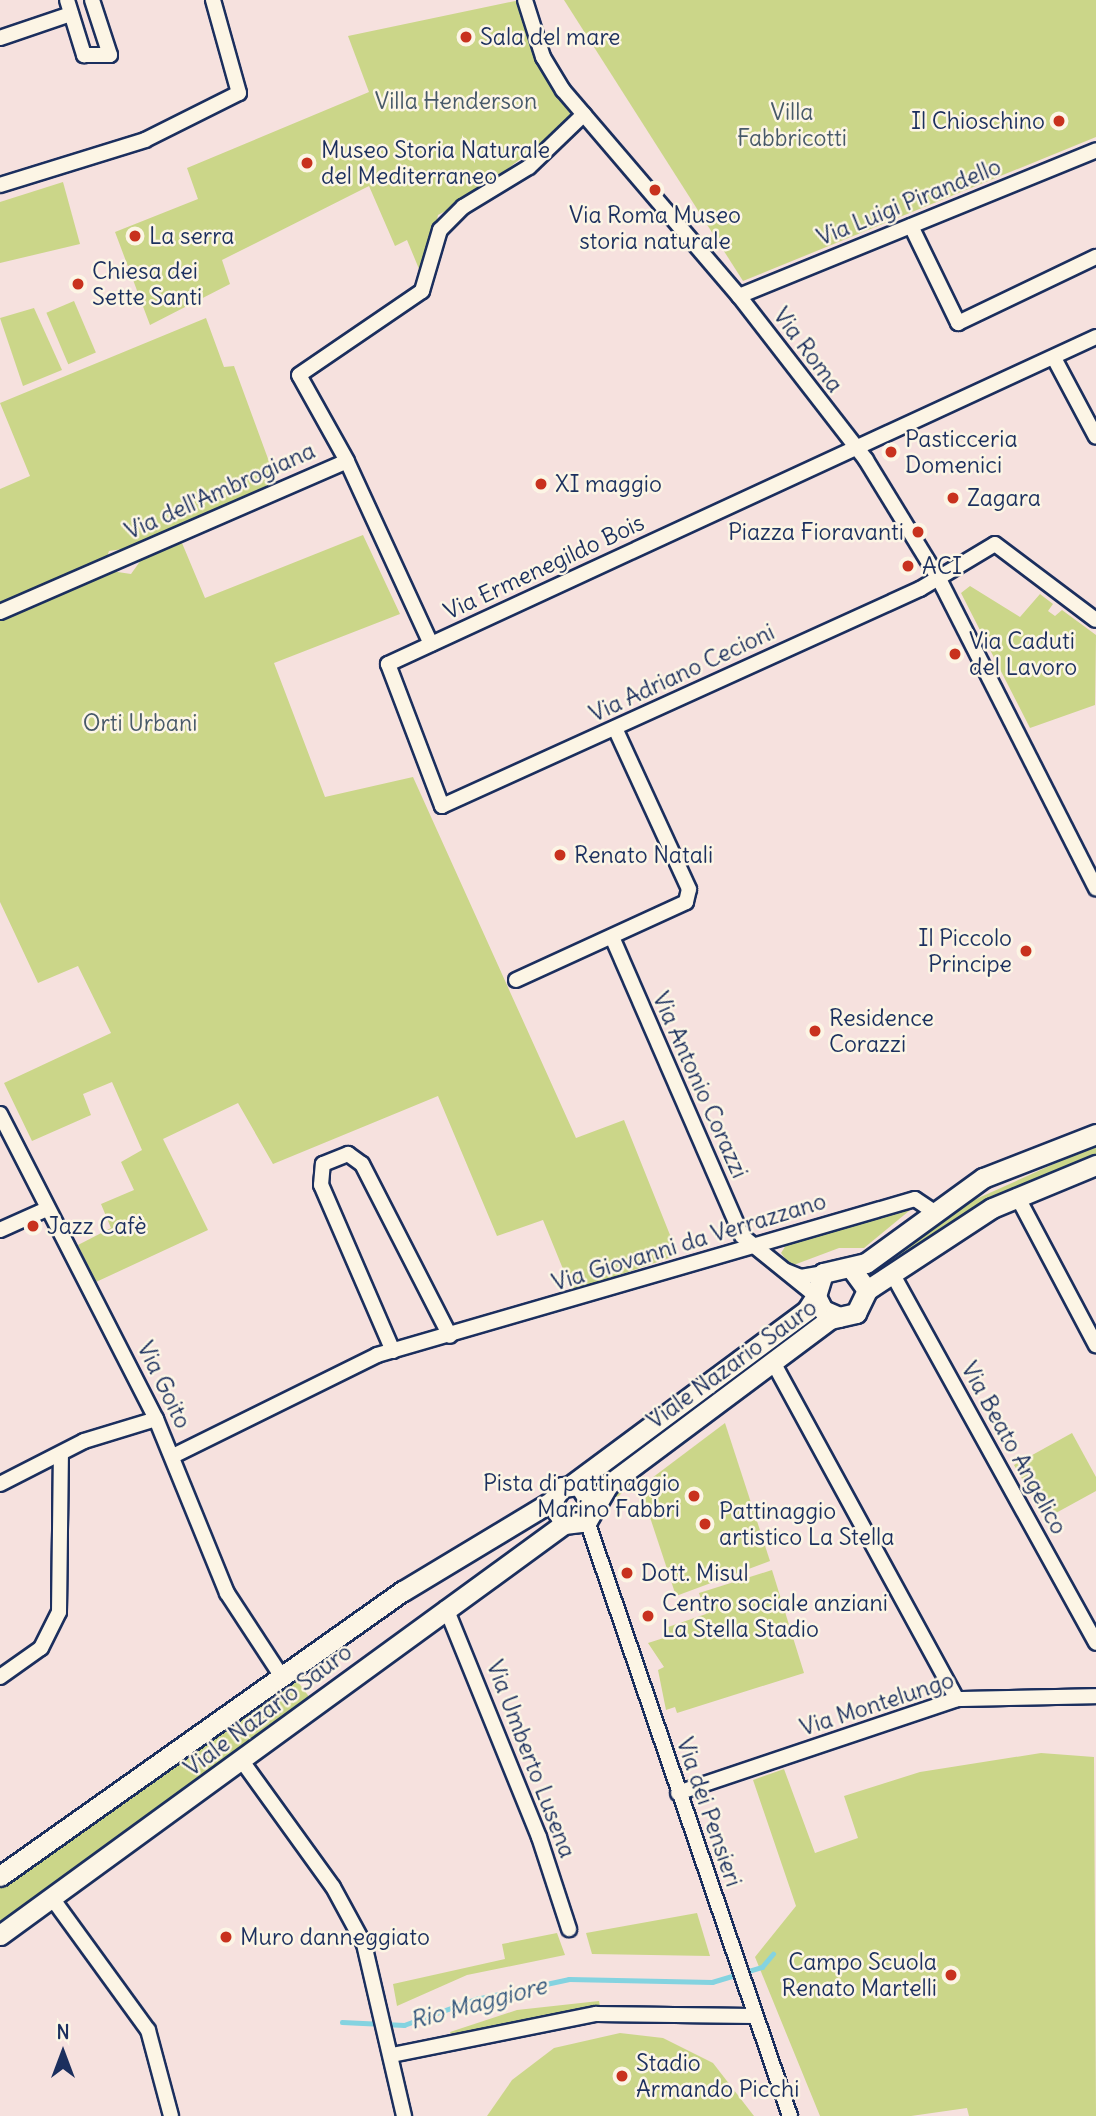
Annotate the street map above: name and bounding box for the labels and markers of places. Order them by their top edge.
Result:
place label: Sala del mare [480,23,621,51]
marker: Sala del mare [458,29,474,45]
place label: Il Chioschino [911,107,1045,135]
marker: Il Chioschino [1051,113,1067,129]
place label: Museo Storia Naturale del Mediterraneo [321,136,550,190]
marker: Museo Storia Naturale del Mediterraneo [299,155,315,171]
marker: Via Roma Museo storia naturale [647,182,663,198]
place label: Via Roma Museo storia naturale [569,201,741,255]
place label: La serra [149,222,234,250]
marker: La serra [127,228,143,244]
place label: Chiesa dei Sette Santi [92,257,202,311]
marker: Chiesa dei Sette Santi [70,276,86,292]
place label: Pasticceria Domenici [905,425,1018,479]
marker: Pasticceria Domenici [883,444,899,460]
place label: XI maggio [555,470,662,498]
marker: XI maggio [533,476,549,492]
place label: Zagara [967,484,1041,512]
marker: Zagara [945,490,961,506]
place label: Piazza Fioravanti [728,518,904,546]
marker: Piazza Fioravanti [910,524,926,540]
place label: ACI [922,552,962,580]
marker: ACI [900,558,916,574]
place label: Via Caduti del Lavoro [969,627,1077,681]
marker: Via Caduti del Lavoro [947,646,963,662]
place label: Renato Natali [574,841,713,869]
marker: Renato Natali [552,847,568,863]
place label: Il Piccolo Principe [918,924,1012,978]
marker: Il Piccolo Principe [1018,943,1034,959]
place label: Residence Corazzi [829,1004,934,1058]
marker: Residence Corazzi [807,1023,823,1039]
place label: Jazz Cafè [47,1212,147,1240]
marker: Jazz Cafè [25,1218,41,1234]
place label: Pista di pattinaggio Marino Fabbri [483,1469,680,1523]
marker: Pista di pattinaggio Marino Fabbri [686,1488,702,1504]
place label: Pattinaggio artistico La Stella [719,1497,894,1551]
marker: Pattinaggio artistico La Stella [697,1516,713,1532]
place label: Dott. Misul [641,1559,749,1587]
marker: Dott. Misul [619,1565,635,1581]
place label: Centro sociale anziani La Stella Stadio [662,1589,888,1643]
marker: Centro sociale anziani La Stella Stadio [640,1608,656,1624]
place label: Muro danneggiato [240,1923,430,1951]
marker: Muro danneggiato [218,1929,234,1945]
place label: Campo Scuola Renato Martelli [781,1948,937,2002]
marker: Campo Scuola Renato Martelli [943,1967,959,1983]
place label: Stadio Armando Picchi [636,2049,799,2103]
marker: Stadio Armando Picchi [614,2068,630,2084]

